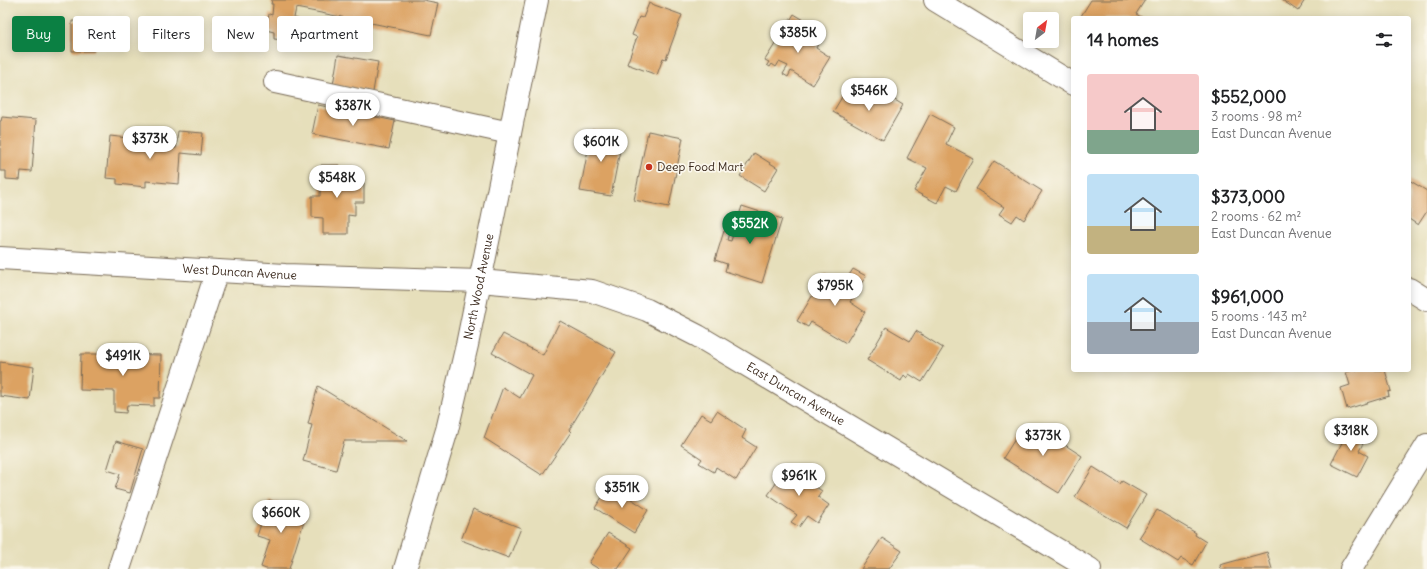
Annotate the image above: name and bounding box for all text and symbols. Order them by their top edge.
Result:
north arrow [1023,12,1059,48]
map controls [1023,12,1059,48]
chip: Buy [12,16,65,52]
chip: Rent [73,16,130,52]
chip: Filters [138,16,204,52]
chip: New [212,16,269,52]
chip: Apartment [277,16,373,52]
pin: $385K [770,20,826,54]
text: $385K [779,24,817,41]
text: 14 homes [1087,29,1159,51]
icon: filters [1373,29,1395,51]
pin: $546K [841,78,897,112]
text: $546K [850,82,888,99]
text: $552,000 [1211,86,1286,108]
icon: home [1119,90,1167,138]
pin: $387K [325,93,381,127]
text: $387K [335,97,371,114]
text: 3 rooms · 98 m² [1211,108,1302,125]
text: East Duncan Avenue [1211,125,1332,142]
pin: $373K [122,126,178,160]
pin: $601K [573,129,629,163]
text: $373K [132,130,168,147]
text: $601K [583,133,619,150]
place label: Deep Food Mart [657,159,743,174]
marker: Deep Food Mart [644,162,654,172]
pin: $548K [309,165,365,199]
text: $548K [318,169,356,186]
text: $373,000 [1211,186,1285,208]
icon: home [1119,190,1167,238]
text: 2 rooms · 62 m² [1211,208,1301,225]
pin: $552K [722,211,778,245]
text: $552K [731,215,769,232]
text: East Duncan Avenue [1211,225,1332,242]
street label: North Wood Avenue [460,232,496,341]
street label: West Duncan Avenue [182,261,297,282]
pin: $795K [807,273,863,307]
text: $795K [817,277,853,294]
text: $961,000 [1211,286,1284,308]
icon: home [1119,290,1167,338]
text: 5 rooms · 143 m² [1211,308,1307,325]
text: East Duncan Avenue [1211,325,1332,342]
pin: $491K [95,343,151,377]
text: $491K [105,347,141,364]
street label: East Duncan Avenue [744,359,848,429]
pin: $318K [1323,418,1379,452]
text: $318K [1333,422,1369,439]
pin: $373K [1015,423,1071,457]
text: $373K [1025,427,1061,444]
pin: $961K [771,463,827,497]
text: $961K [781,467,817,484]
pin: $351K [594,475,650,509]
text: $351K [604,479,640,496]
pin: $660K [253,500,309,534]
text: $660K [262,504,300,521]

